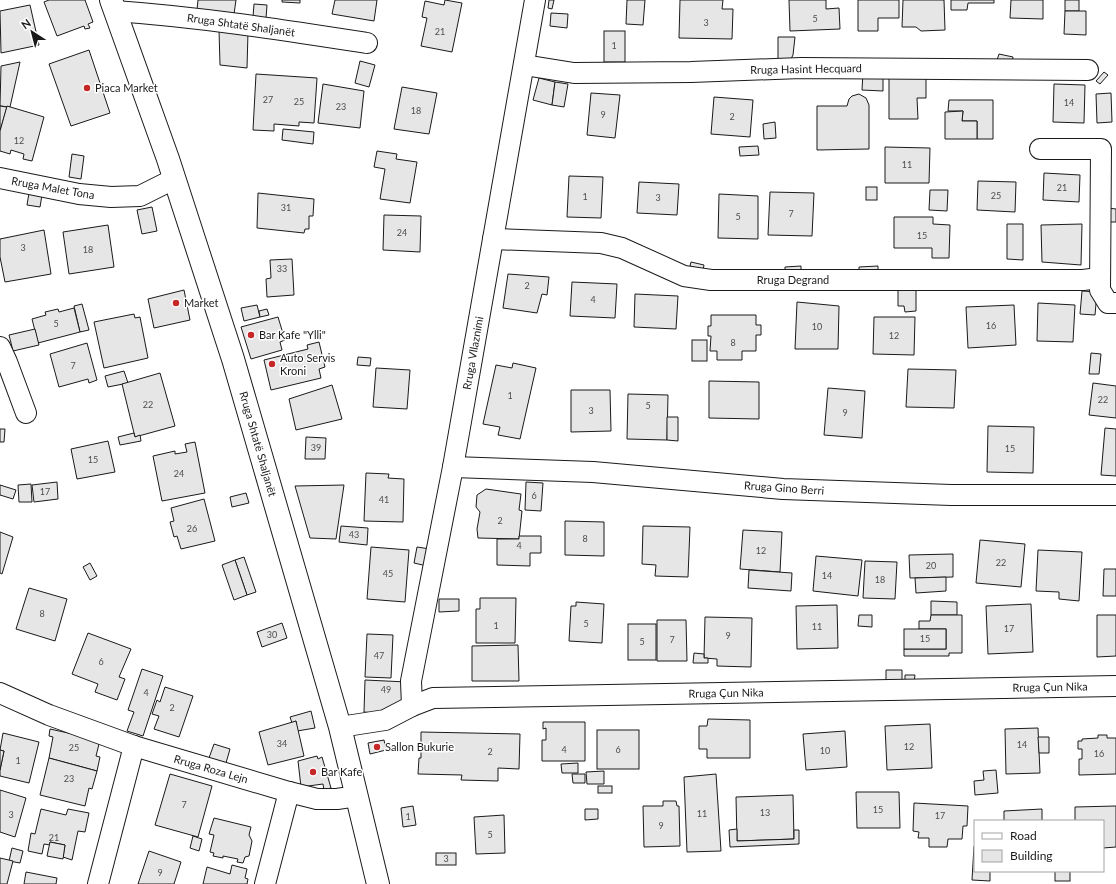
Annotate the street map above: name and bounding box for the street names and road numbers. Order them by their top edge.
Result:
street label: Rruga Shtatë Shaljanët [186,10,296,39]
street label: Rruga Hasint Hecquard [750,61,862,76]
street label: Rruga Malet Tona [10,174,96,201]
street label: Rruga Degrand [757,273,829,286]
street label: Rruga Vllaznimi [460,315,485,391]
street label: Rruga Shtatë Shaljanët [237,390,280,498]
street label: Rruga Gino Berri [744,478,825,497]
street label: Rruga Çun Nika [1012,679,1088,694]
street label: Rruga Çun Nika [688,685,764,700]
street label: Rruga Roza Lejn [172,752,250,785]

